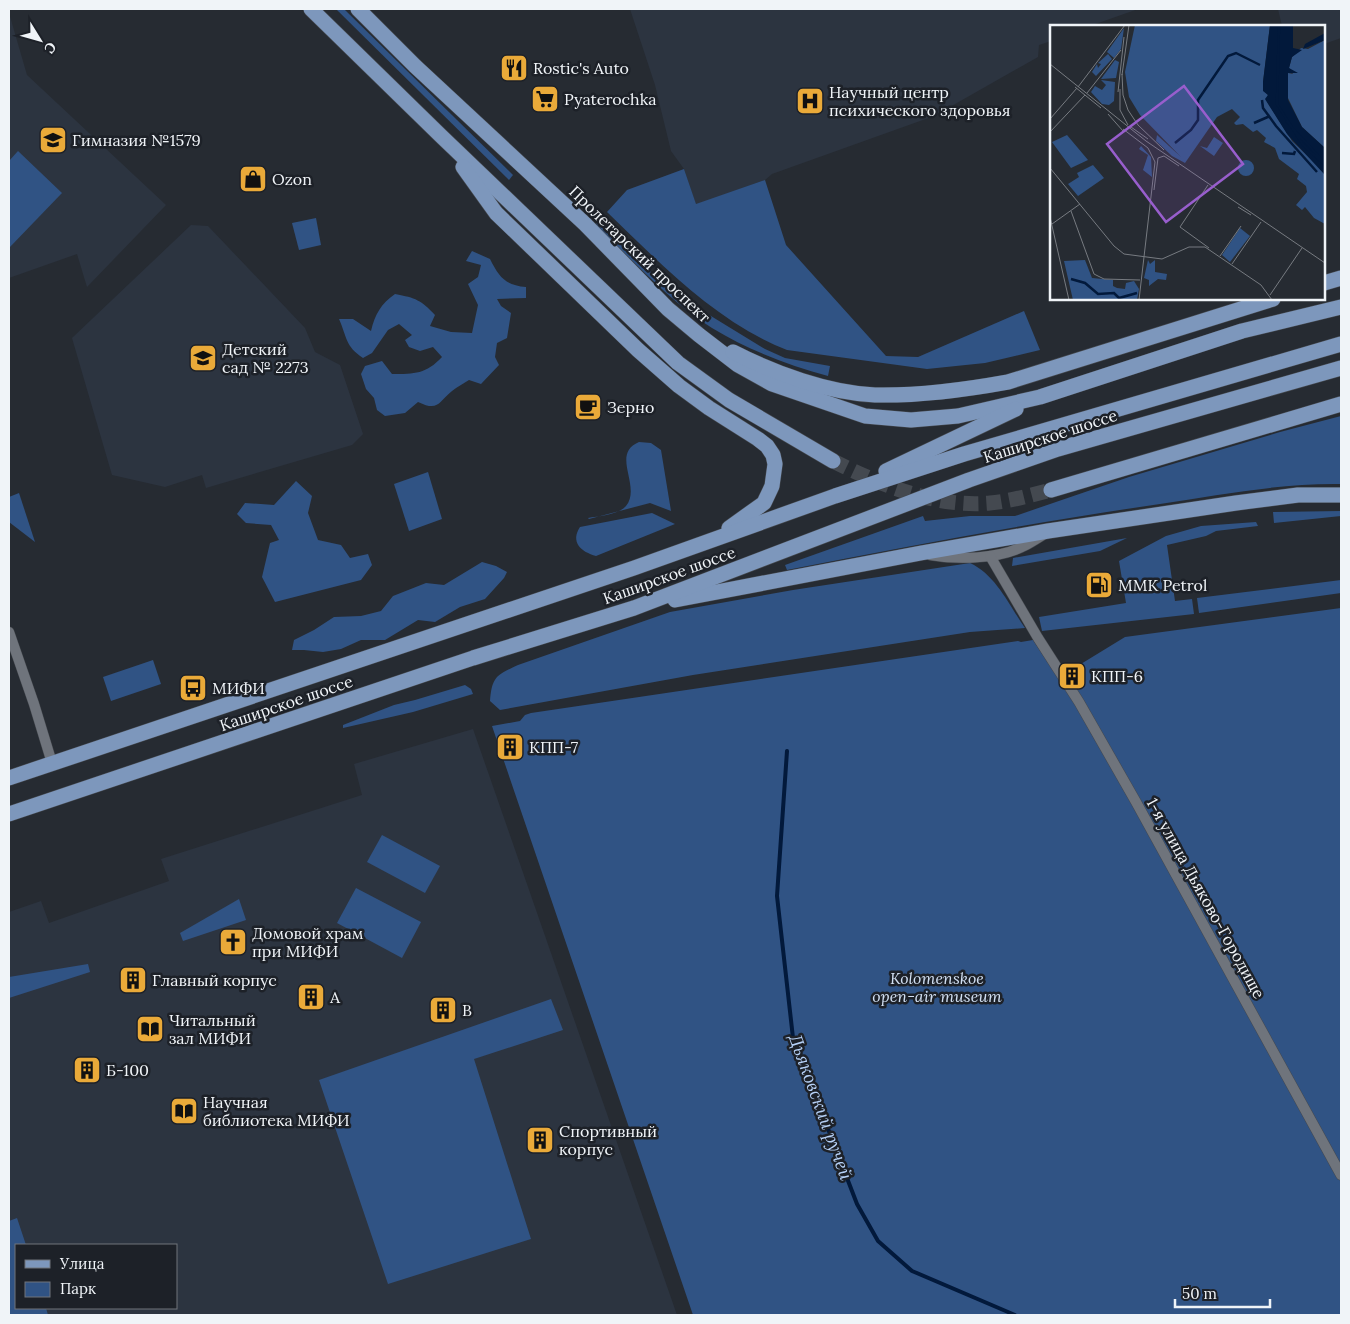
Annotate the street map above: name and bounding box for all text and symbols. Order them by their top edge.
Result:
north arrow [15,15,65,65]
inset map [1050,25,1325,300]
text: С [40,39,60,57]
restaurant icon: Rostic's Auto [499,53,529,83]
place label: Rostic's Auto [533,58,629,78]
place label: Научный центр психического здоровья [829,82,1011,120]
supermarket icon: Pyaterochka [530,84,560,114]
hospital icon: Научный центр психического здоровья [795,86,825,116]
place label: Pyaterochka [564,89,657,109]
school or university icon: Гимназия №1579 [38,125,68,155]
place label: Гимназия №1579 [72,130,201,150]
shop icon: Ozon [238,164,268,194]
place label: Ozon [272,169,312,189]
street label: Пролетарский проспект [565,181,715,327]
place label: Детский сад № 2273 [222,339,309,377]
school or university icon: Детский сад № 2273 [188,343,218,373]
cafe icon: Зерно [573,392,603,422]
place label: Зерно [607,397,654,417]
street label: Каширское шоссе [981,405,1120,467]
street label: Каширское шоссе [600,542,738,608]
fuel station icon: ММК Petrol [1084,570,1114,600]
place label: ММК Petrol [1118,575,1207,595]
building icon: КПП-6 [1057,661,1087,691]
place label: КПП-6 [1091,666,1143,686]
street label: Каширское шоссе [217,671,355,735]
bus stop icon: МИФИ [178,673,208,703]
place label: МИФИ [212,678,265,698]
building icon: КПП-7 [495,732,525,762]
place label: КПП-7 [529,737,579,757]
street label: 1-я улица Дьяково-Городище [1142,794,1270,1002]
place label: Домовой храм при МИФИ [252,923,364,961]
church icon: Домовой храм при МИФИ [218,927,248,957]
building icon: Главный корпус [118,965,148,995]
park label: Kolomenskoe open-air museum [872,968,1002,1006]
place label: Главный корпус [152,970,277,990]
building icon: А [296,982,326,1012]
place label: А [329,987,341,1007]
building icon: В [428,995,458,1025]
place label: В [462,1000,472,1020]
place label: Читальный зал МИФИ [169,1010,256,1048]
library icon: Читальный зал МИФИ [135,1014,165,1044]
water label: Дьяковский ручей [784,1030,858,1183]
building icon: Б-100 [72,1055,102,1085]
place label: Б-100 [106,1060,149,1080]
place label: Научная библиотека МИФИ [203,1092,350,1130]
library icon: Научная библиотека МИФИ [169,1096,199,1126]
place label: Спортивный корпус [559,1121,657,1159]
building icon: Спортивный корпус [525,1125,555,1155]
legend [15,1244,178,1309]
text: Улица [59,1254,105,1273]
scale bar [1175,1276,1270,1308]
text: Парк [60,1279,96,1298]
text: 50 m [1182,1284,1217,1303]

